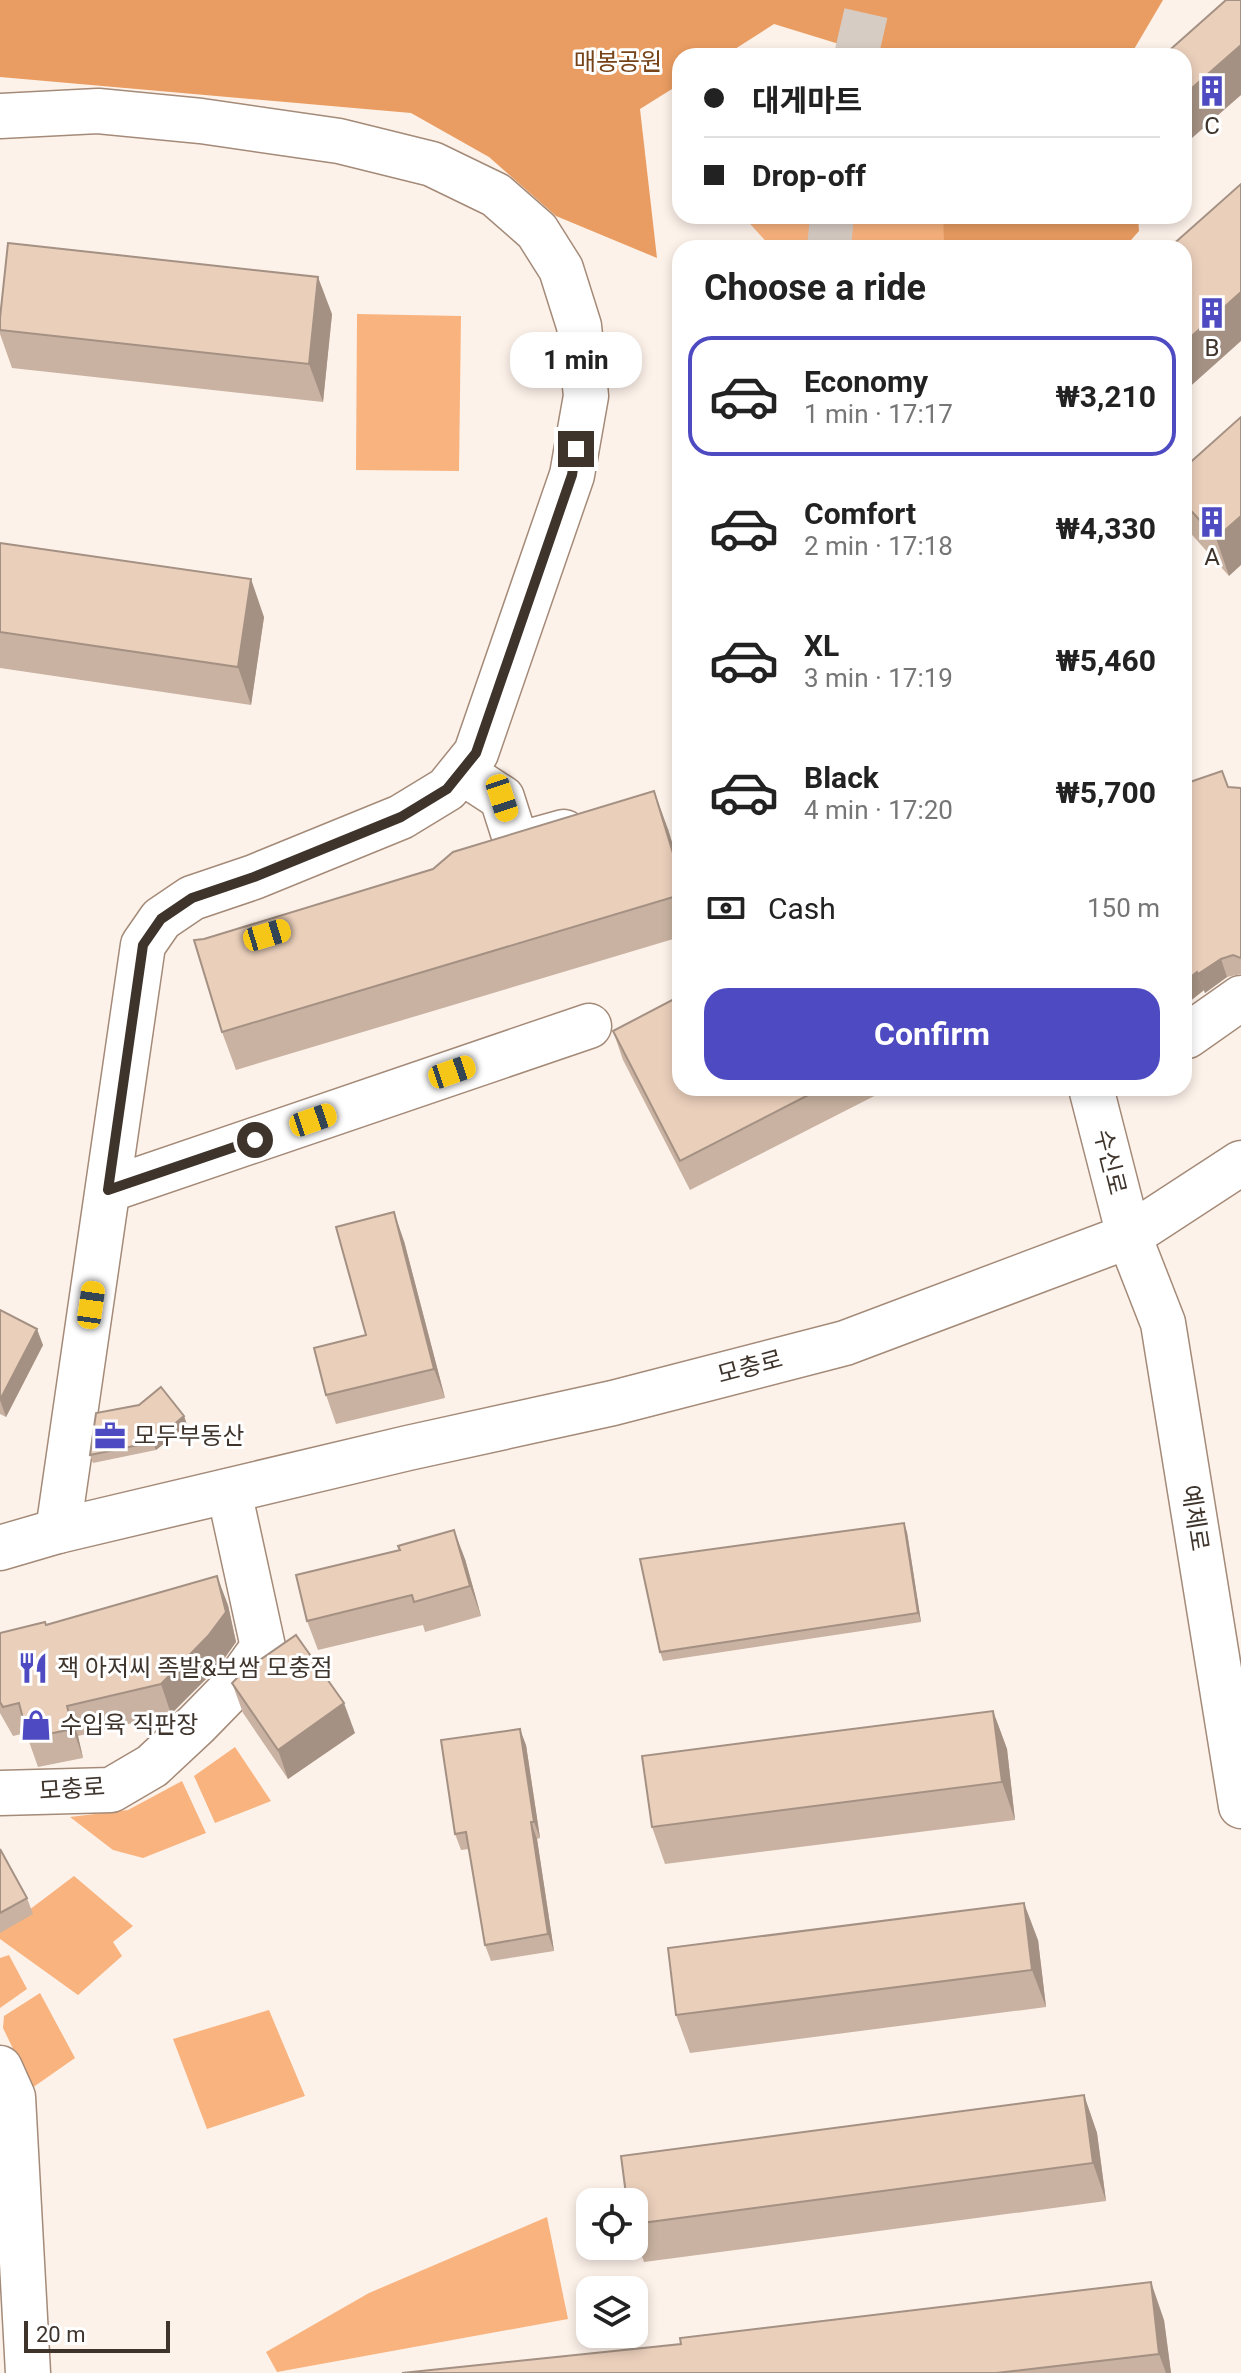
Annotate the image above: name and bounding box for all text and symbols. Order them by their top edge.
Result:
park label: 매봉공원 [574,48,662,76]
building icon: C [1195,74,1229,108]
text: 대게마트 [752,83,862,118]
place label: C [1204,112,1220,140]
text: Drop-off [752,158,866,193]
text: Choose a ride [704,267,926,309]
building icon: B [1195,296,1229,330]
callout: 1 min [510,333,642,389]
place label: B [1205,334,1219,362]
text: 1 min [543,345,609,375]
icon: car [708,360,780,432]
text: Economy [804,364,928,399]
text: ₩3,210 [1055,379,1156,414]
text: 1 min · 17:17 [804,399,953,429]
route end [558,431,594,467]
icon: car [708,492,780,564]
text: Comfort [804,496,916,531]
building icon: A [1195,505,1229,539]
text: ₩4,330 [1055,511,1156,546]
text: 2 min · 17:18 [804,531,953,561]
place label: A [1204,543,1220,571]
icon: car [708,624,780,696]
text: XL [804,628,839,663]
text: ₩5,460 [1055,643,1156,678]
text: 3 min · 17:19 [804,663,953,693]
icon: car [708,756,780,828]
text: Black [804,760,879,795]
car [483,771,521,825]
text: ₩5,700 [1055,775,1156,810]
text: 4 min · 17:20 [804,795,953,825]
icon: cash [704,886,748,930]
text: Cash [768,891,836,926]
text: 150 m [1087,893,1160,923]
car [241,917,293,953]
button: Confirm [704,988,1160,1080]
car [425,1053,479,1091]
car [286,1101,340,1139]
route start [237,1122,273,1158]
street label: 수신로 [1088,1126,1132,1198]
car [76,1280,106,1330]
street label: 모충로 [714,1345,786,1389]
office icon: 모두부동산 [93,1419,127,1453]
place label: 모두부동산 [134,1422,244,1450]
street label: 예체로 [1176,1483,1214,1553]
restaurant icon: 잭 아저씨 족발&보쌈 모충점 [16,1651,50,1685]
place label: 잭 아저씨 족발&보쌈 모충점 [57,1654,333,1682]
shop icon: 수입육 직판장 [19,1708,53,1742]
place label: 수입육 직판장 [60,1711,198,1739]
street label: 모충로 [38,1773,106,1805]
map controls [576,2188,648,2348]
button: locate [576,2188,648,2260]
button: layers [576,2276,648,2348]
scale bar [24,2317,170,2353]
text: 20 m [36,2322,85,2347]

